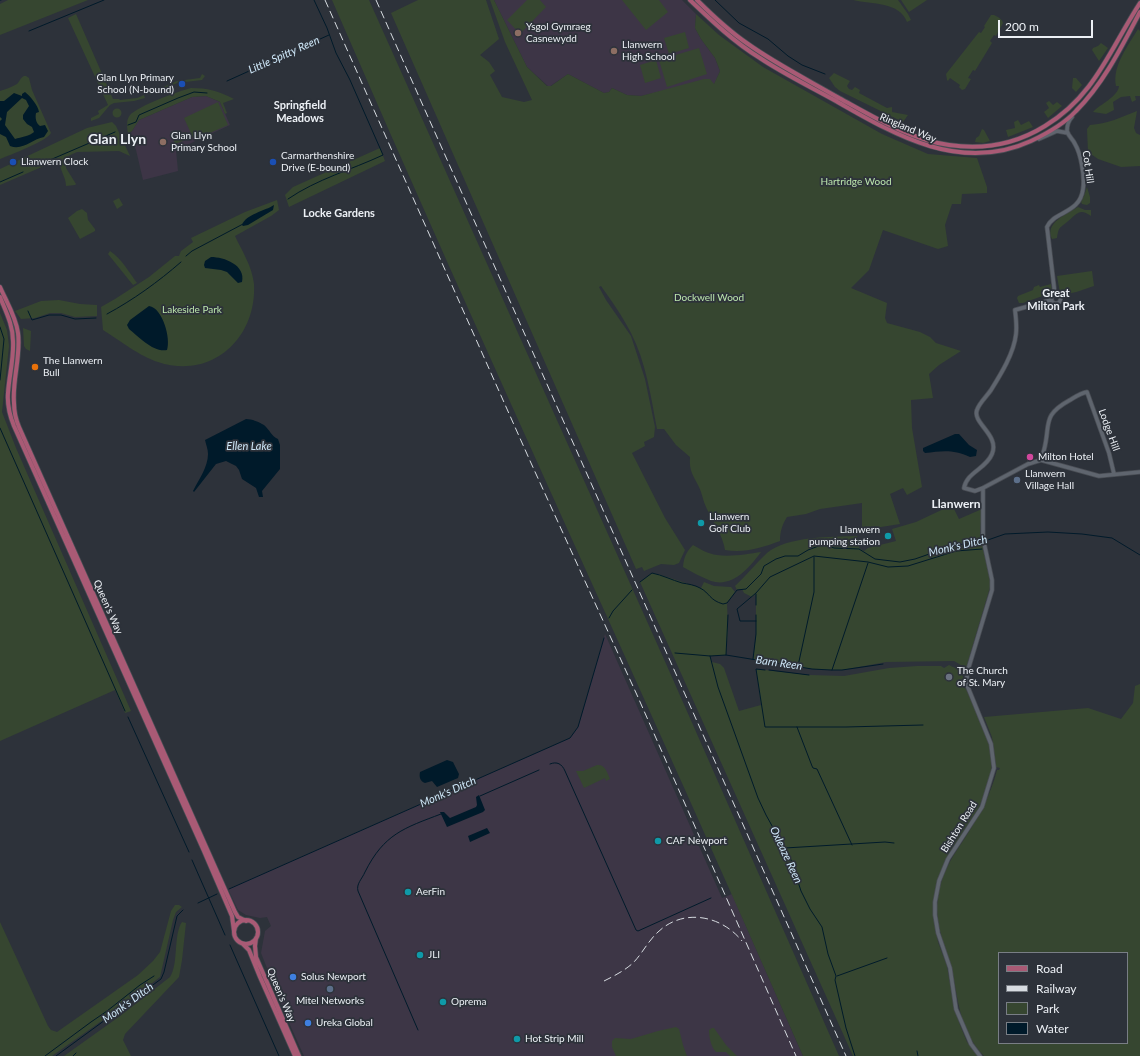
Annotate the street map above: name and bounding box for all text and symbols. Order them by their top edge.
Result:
scale bar [1000,12,1095,38]
text: 200 m [1005,19,1039,34]
place label: Ysgol Gymraeg Casnewydd [526,21,591,44]
marker: Ysgol Gymraeg Casnewydd [513,28,523,38]
water label: Little Spitty Reen [246,33,322,77]
place label: Llanwern High School [622,39,675,62]
marker: Llanwern High School [609,46,619,56]
place label: Glan Llyn Primary School (N-bound) [97,72,174,96]
marker: Glan Llyn Primary School (N-bound) [177,79,187,89]
district label: Springfield Meadows [274,98,326,124]
street label: Ringland Way [878,111,938,145]
place label: Glan Llyn Primary School [171,130,237,154]
district label: Glan Llyn [88,131,146,147]
marker: Glan Llyn Primary School [158,137,168,147]
place label: Carmarthenshire Drive (E-bound) [281,150,354,174]
street label: Cot Hill [1080,150,1096,184]
place label: Llanwern Clock [21,156,88,168]
marker: Llanwern Clock [8,157,18,167]
marker: Carmarthenshire Drive (E-bound) [268,157,278,167]
park label: Hartridge Wood [820,176,892,188]
district label: Locke Gardens [303,206,375,220]
district label: Great Milton Park [1027,286,1085,312]
park label: Dockwell Wood [674,292,744,304]
park label: Lakeside Park [162,304,222,316]
place label: The Llanwern Bull [43,355,103,378]
marker: The Llanwern Bull [30,362,40,372]
street label: Lodge Hill [1096,407,1122,453]
water label: Ellen Lake [226,439,272,453]
place label: Milton Hotel [1038,451,1094,463]
marker: Milton Hotel [1025,452,1035,462]
place label: Llanwern Village Hall [1025,468,1074,492]
marker: Llanwern Village Hall [1012,475,1022,485]
district label: Llanwern [931,497,981,511]
place label: Llanwern Golf Club [709,511,751,534]
marker: Llanwern Golf Club [696,518,706,528]
place label: Llanwern pumping station [809,524,880,548]
marker: Llanwern pumping station [883,531,893,541]
water label: Monk's Ditch [927,533,989,559]
street label: Queen's Way [91,578,125,636]
water label: Barn Reen [755,653,803,673]
place label: The Church of St. Mary [957,665,1008,688]
marker: The Church of St. Mary [944,672,954,682]
water label: Monk's Ditch [418,774,478,810]
street label: Bishton Road [939,799,979,855]
water label: Oxleaze Reen [767,824,805,886]
place label: CAF Newport [666,835,727,847]
marker: CAF Newport [653,836,663,846]
place label: AerFin [416,886,445,898]
marker: AerFin [403,887,413,897]
place label: JLI [428,949,440,961]
marker: JLI [415,950,425,960]
legend [998,952,1128,1044]
text: Road [1036,961,1063,976]
street label: Queen's Way [264,966,298,1024]
place label: Solus Newport [301,971,366,983]
marker: Solus Newport [288,972,298,982]
water label: Monk's Ditch [100,980,156,1026]
text: Railway [1036,981,1076,996]
marker: Mitel Networks [325,984,335,994]
place label: Mitel Networks [296,995,364,1007]
place label: Oprema [451,996,486,1008]
marker: Oprema [438,997,448,1007]
text: Park [1036,1001,1059,1016]
place label: Ureka Global [316,1017,373,1029]
marker: Ureka Global [303,1018,313,1028]
text: Water [1036,1021,1069,1036]
place label: Hot Strip Mill [525,1033,584,1045]
marker: Hot Strip Mill [512,1034,522,1044]

